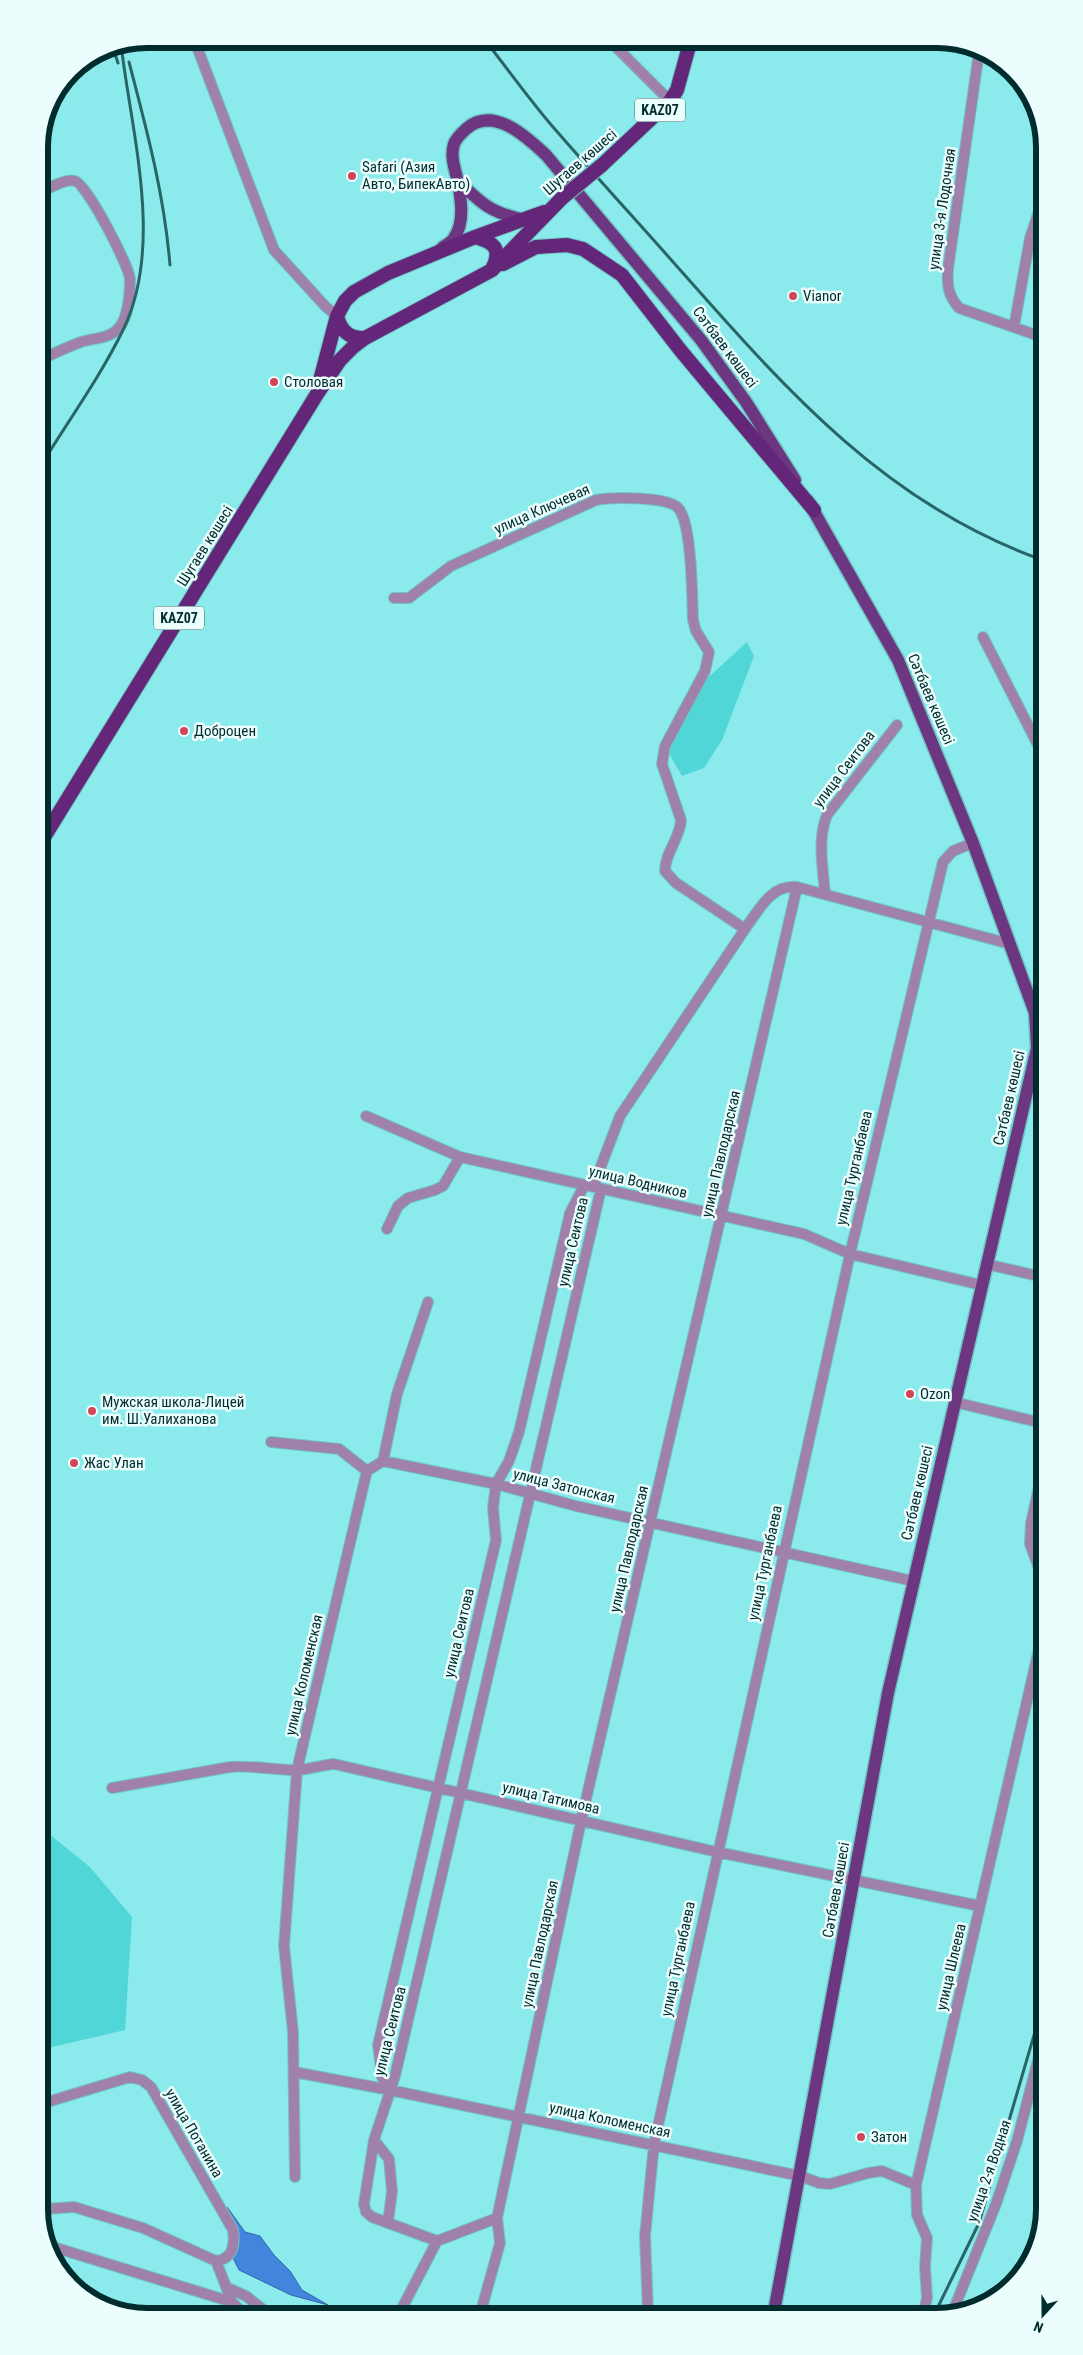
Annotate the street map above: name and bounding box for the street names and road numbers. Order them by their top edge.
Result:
road number: KAZ07 [635,98,685,122]
street label: Шугаев көшесі [539,125,621,199]
street label: улица 3-я Лодочная [925,147,959,271]
street label: Сәтбаев көшесі [689,303,761,391]
street label: улица Ключевая [491,480,593,538]
street label: Шугаев көшесі [173,502,237,590]
road number: KAZ07 [154,606,204,630]
street label: Сәтбаев көшесі [904,651,958,747]
street label: улица Сеитова [809,727,879,811]
street label: Сәтбаев көшесі [989,1049,1029,1147]
street label: улица Павлодарская [698,1089,744,1219]
street label: улица Турганбаева [832,1109,876,1227]
street label: улица Водников [587,1162,689,1202]
street label: улица Сеитова [554,1196,592,1288]
street label: Сәтбаев көшесі [897,1444,937,1542]
street label: улица Затонская [511,1465,617,1507]
street label: улица Павлодарская [606,1484,652,1614]
street label: улица Турганбаева [744,1504,786,1622]
street label: улица Сеитова [440,1587,478,1679]
street label: улица Коломенская [281,1613,327,1737]
street label: улица Татимова [501,1778,601,1818]
street label: Сәтбаев көшесі [819,1841,853,1939]
street label: улица Павлодарская [518,1879,562,2009]
street label: улица Турганбаева [657,1900,699,2018]
street label: улица Шлеева [932,1922,970,2012]
street label: улица Сеитова [370,1985,410,2077]
street label: улица Потанина [161,2085,227,2181]
street label: улица Коломенская [548,2098,672,2142]
street label: улица 2-я Водная [963,2118,1015,2224]

